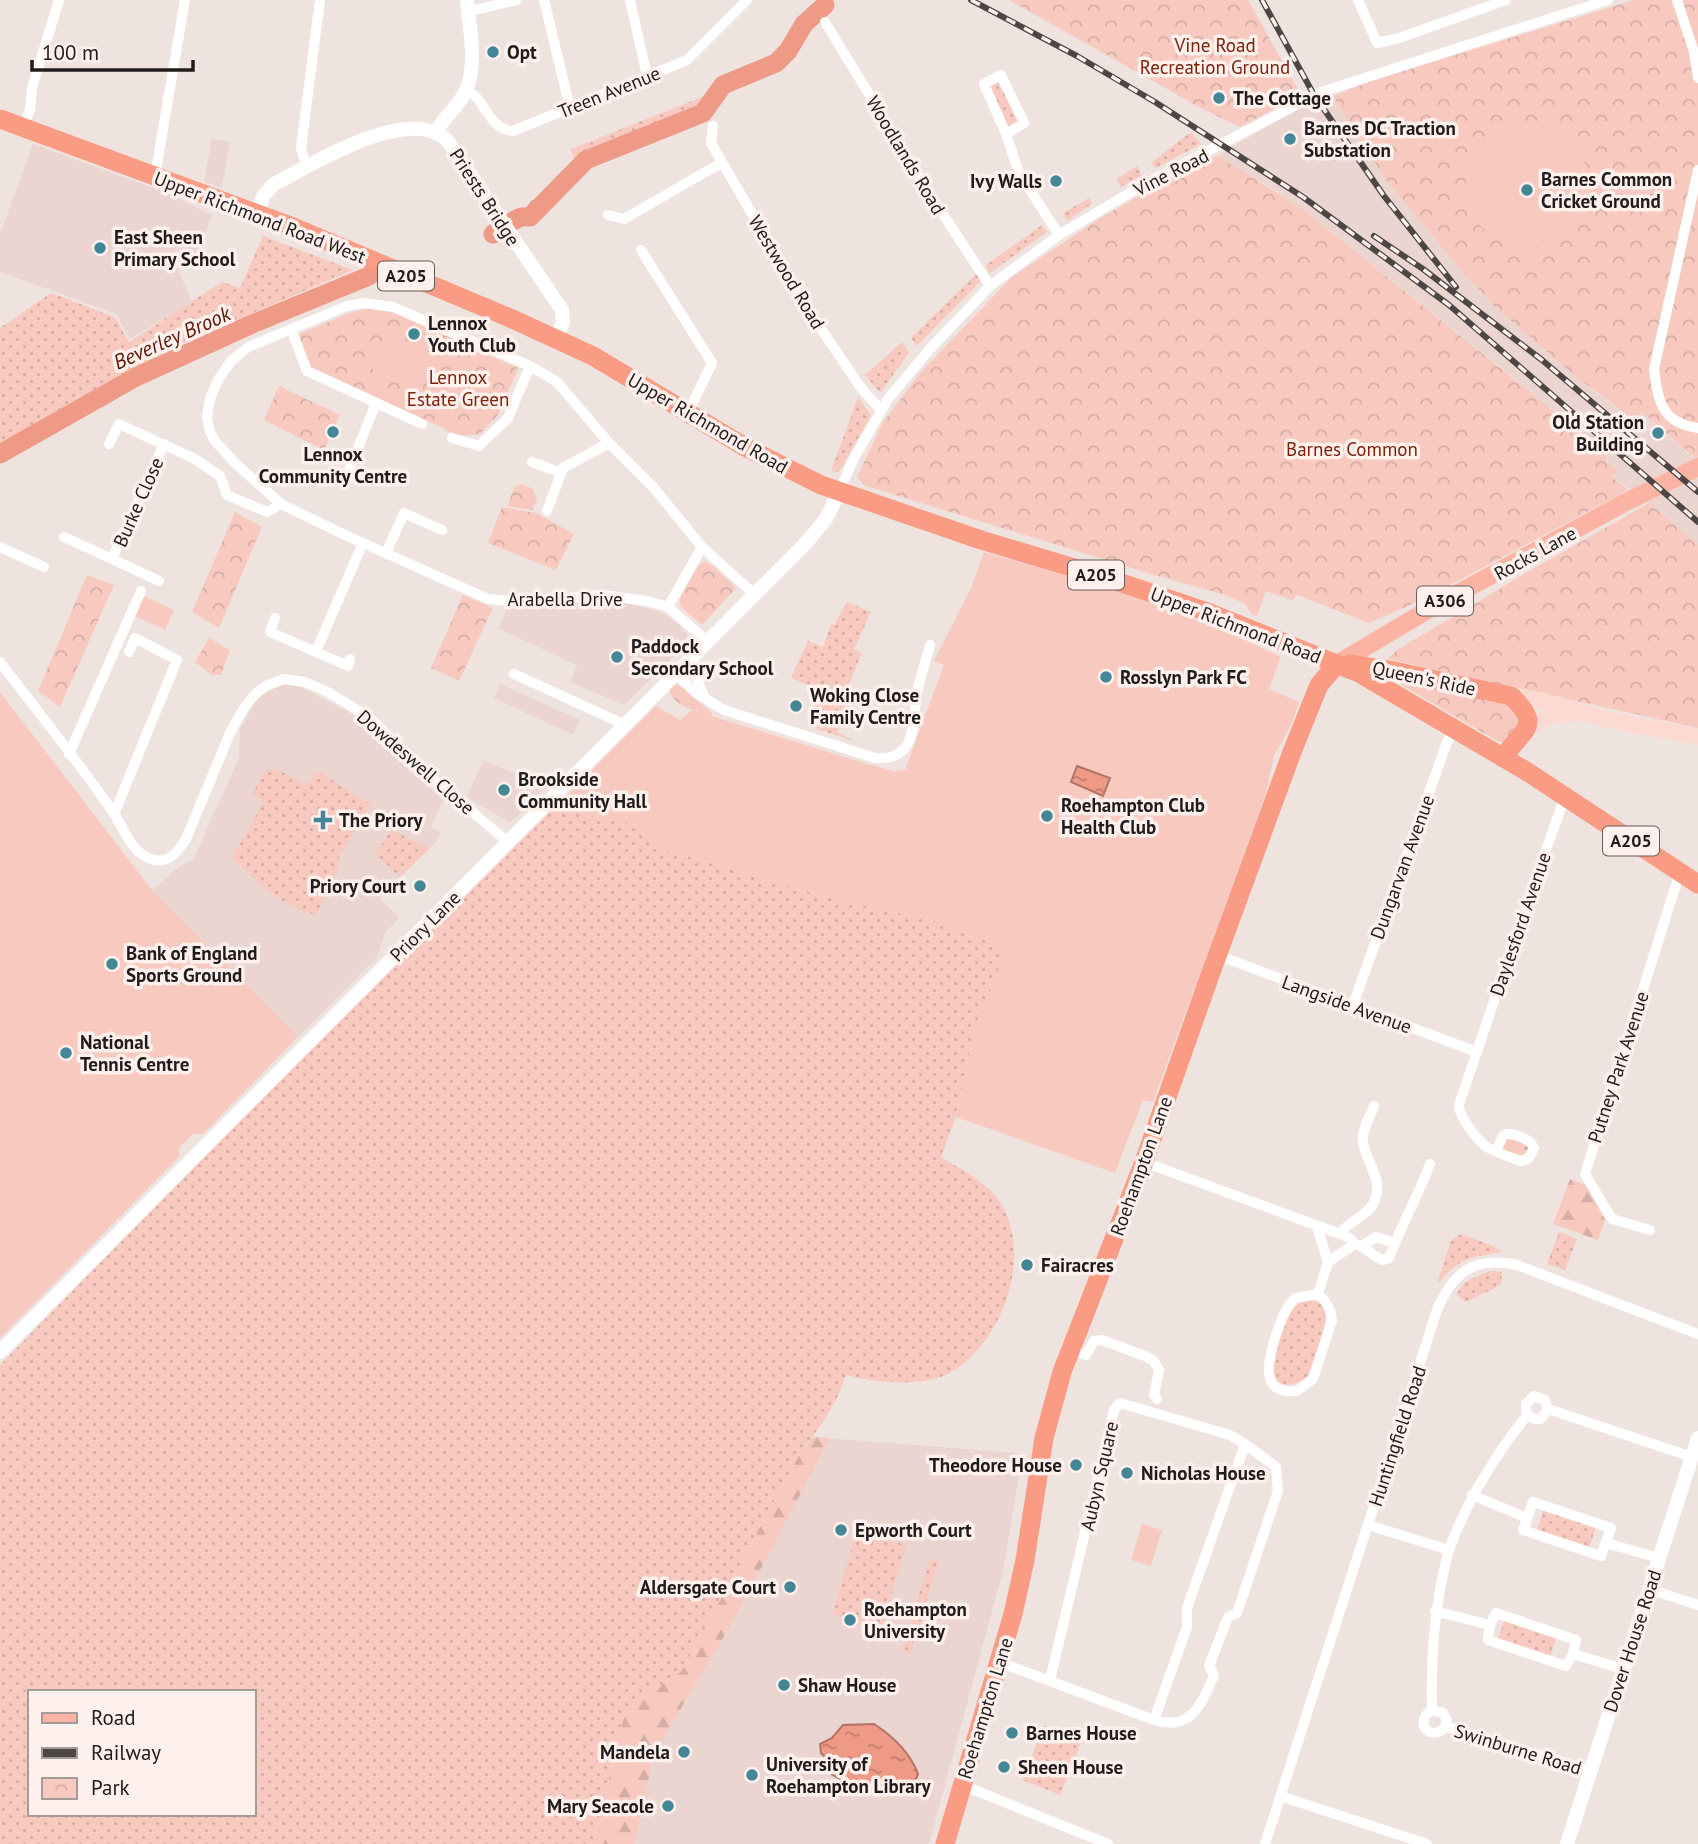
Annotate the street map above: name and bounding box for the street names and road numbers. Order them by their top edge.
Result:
street label: Treen Avenue [554,61,664,123]
street label: Woodlands Road [861,91,951,219]
street label: Vine Road [1128,143,1213,202]
street label: Priests Bridge [445,144,525,250]
street label: Upper Richmond Road West [151,166,370,269]
street label: Westwood Road [744,211,830,333]
road number: A205 [378,262,434,290]
street label: Upper Richmond Road [624,367,792,479]
street label: Burke Close [108,453,168,551]
street label: Rocks Lane [1490,521,1580,585]
road number: A205 [1068,560,1124,590]
street label: Upper Richmond Road [1147,581,1325,669]
road number: A306 [1417,586,1473,616]
street label: Arabella Drive [507,587,623,611]
street label: Queen's Ride [1370,655,1478,701]
street label: Dowdeswell Close [352,704,480,820]
street label: Dungarvan Avenue [1365,792,1439,942]
road number: A205 [1603,826,1659,856]
street label: Daylesford Avenue [1484,849,1556,999]
street label: Priory Lane [385,886,465,966]
street label: Langside Avenue [1279,969,1415,1039]
street label: Putney Park Avenue [1582,988,1654,1146]
street label: Roehampton Lane [1105,1093,1177,1239]
street label: Huntingfield Road [1363,1363,1431,1509]
street label: Aubyn Square [1075,1419,1123,1533]
street label: Dover House Road [1598,1567,1666,1715]
street label: Roehampton Lane [952,1634,1018,1782]
street label: Swinburne Road [1451,1718,1585,1780]

